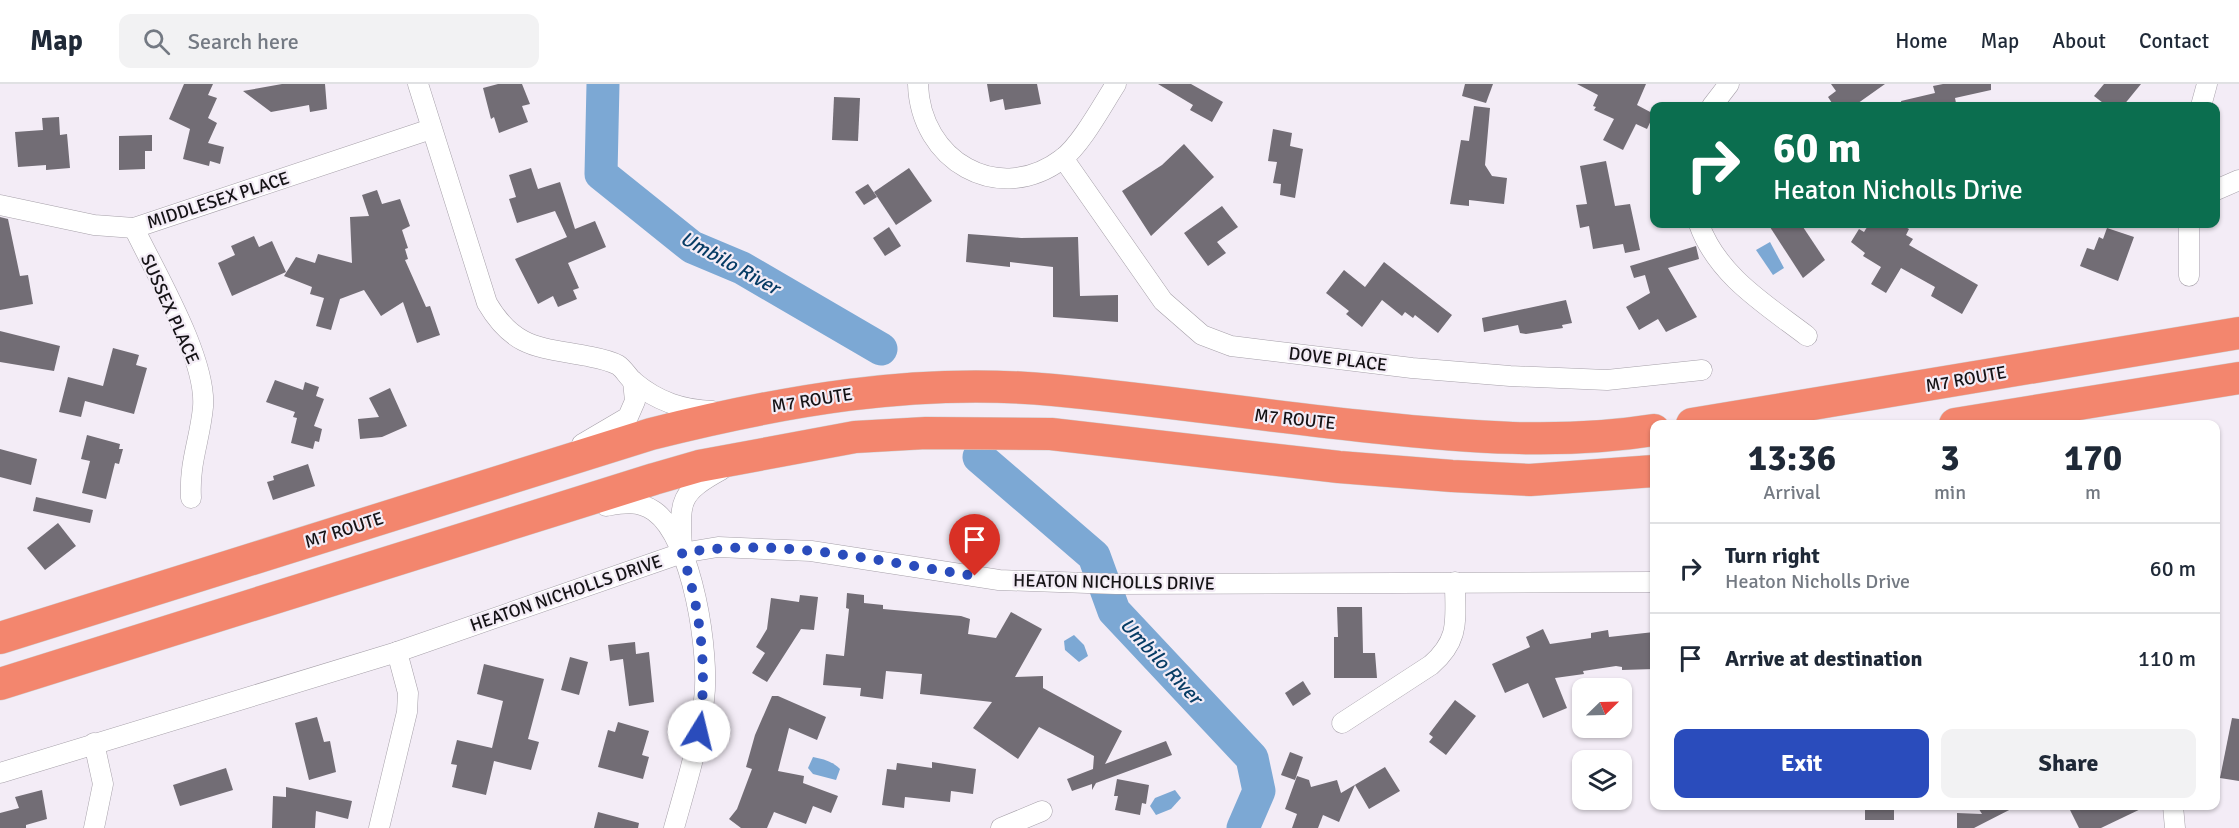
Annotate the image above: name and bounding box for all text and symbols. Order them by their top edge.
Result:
search box [119,14,539,68]
text: Map [30,24,83,58]
icon: search [140,25,173,58]
text: Search here [188,28,299,55]
text: Home [1895,28,1948,54]
text: Map [1981,28,2019,54]
text: About [2052,28,2106,54]
text: Contact [2139,28,2209,54]
text: 60 m [1773,123,1862,174]
icon: right [1674,126,1752,204]
street label: MIDDLESEX PLACE [144,167,292,233]
text: Heaton Nicholls Drive [1773,174,2023,207]
water label: Umbilo River [676,226,786,302]
street label: SUSSEX PLACE [136,251,204,367]
street label: DOVE PLACE [1288,342,1388,376]
street label: M7 ROUTE [1924,361,2008,397]
street label: M7 ROUTE [770,383,854,417]
street label: M7 ROUTE [1253,404,1337,434]
text: 13:36 [1748,436,1836,481]
text: 3 [1940,436,1960,481]
text: 170 [2064,436,2122,481]
text: Arrival [1763,480,1821,505]
text: min [1934,480,1966,505]
text: m [2085,480,2101,505]
street label: M7 ROUTE [302,507,386,553]
pin [949,514,1000,576]
icon: arrive [958,523,991,556]
text: Turn right [1725,542,1820,569]
street label: HEATON NICHOLLS DRIVE [467,550,665,636]
icon: right [1674,552,1707,585]
text: 60 m [2150,555,2196,582]
street label: HEATON NICHOLLS DRIVE [1013,569,1215,595]
text: Heaton Nicholls Drive [1725,569,1910,594]
water label: Umbilo River [1115,613,1209,711]
icon: arrive [1674,642,1707,675]
text: Arrive at destination [1725,645,1922,672]
text: 110 m [2138,645,2196,672]
north arrow [1572,678,1632,738]
map controls [1572,678,1632,810]
position arrow [667,699,731,763]
button: Exit [1674,729,1929,798]
button: Share [1941,729,2196,798]
button: layers [1572,750,1632,810]

